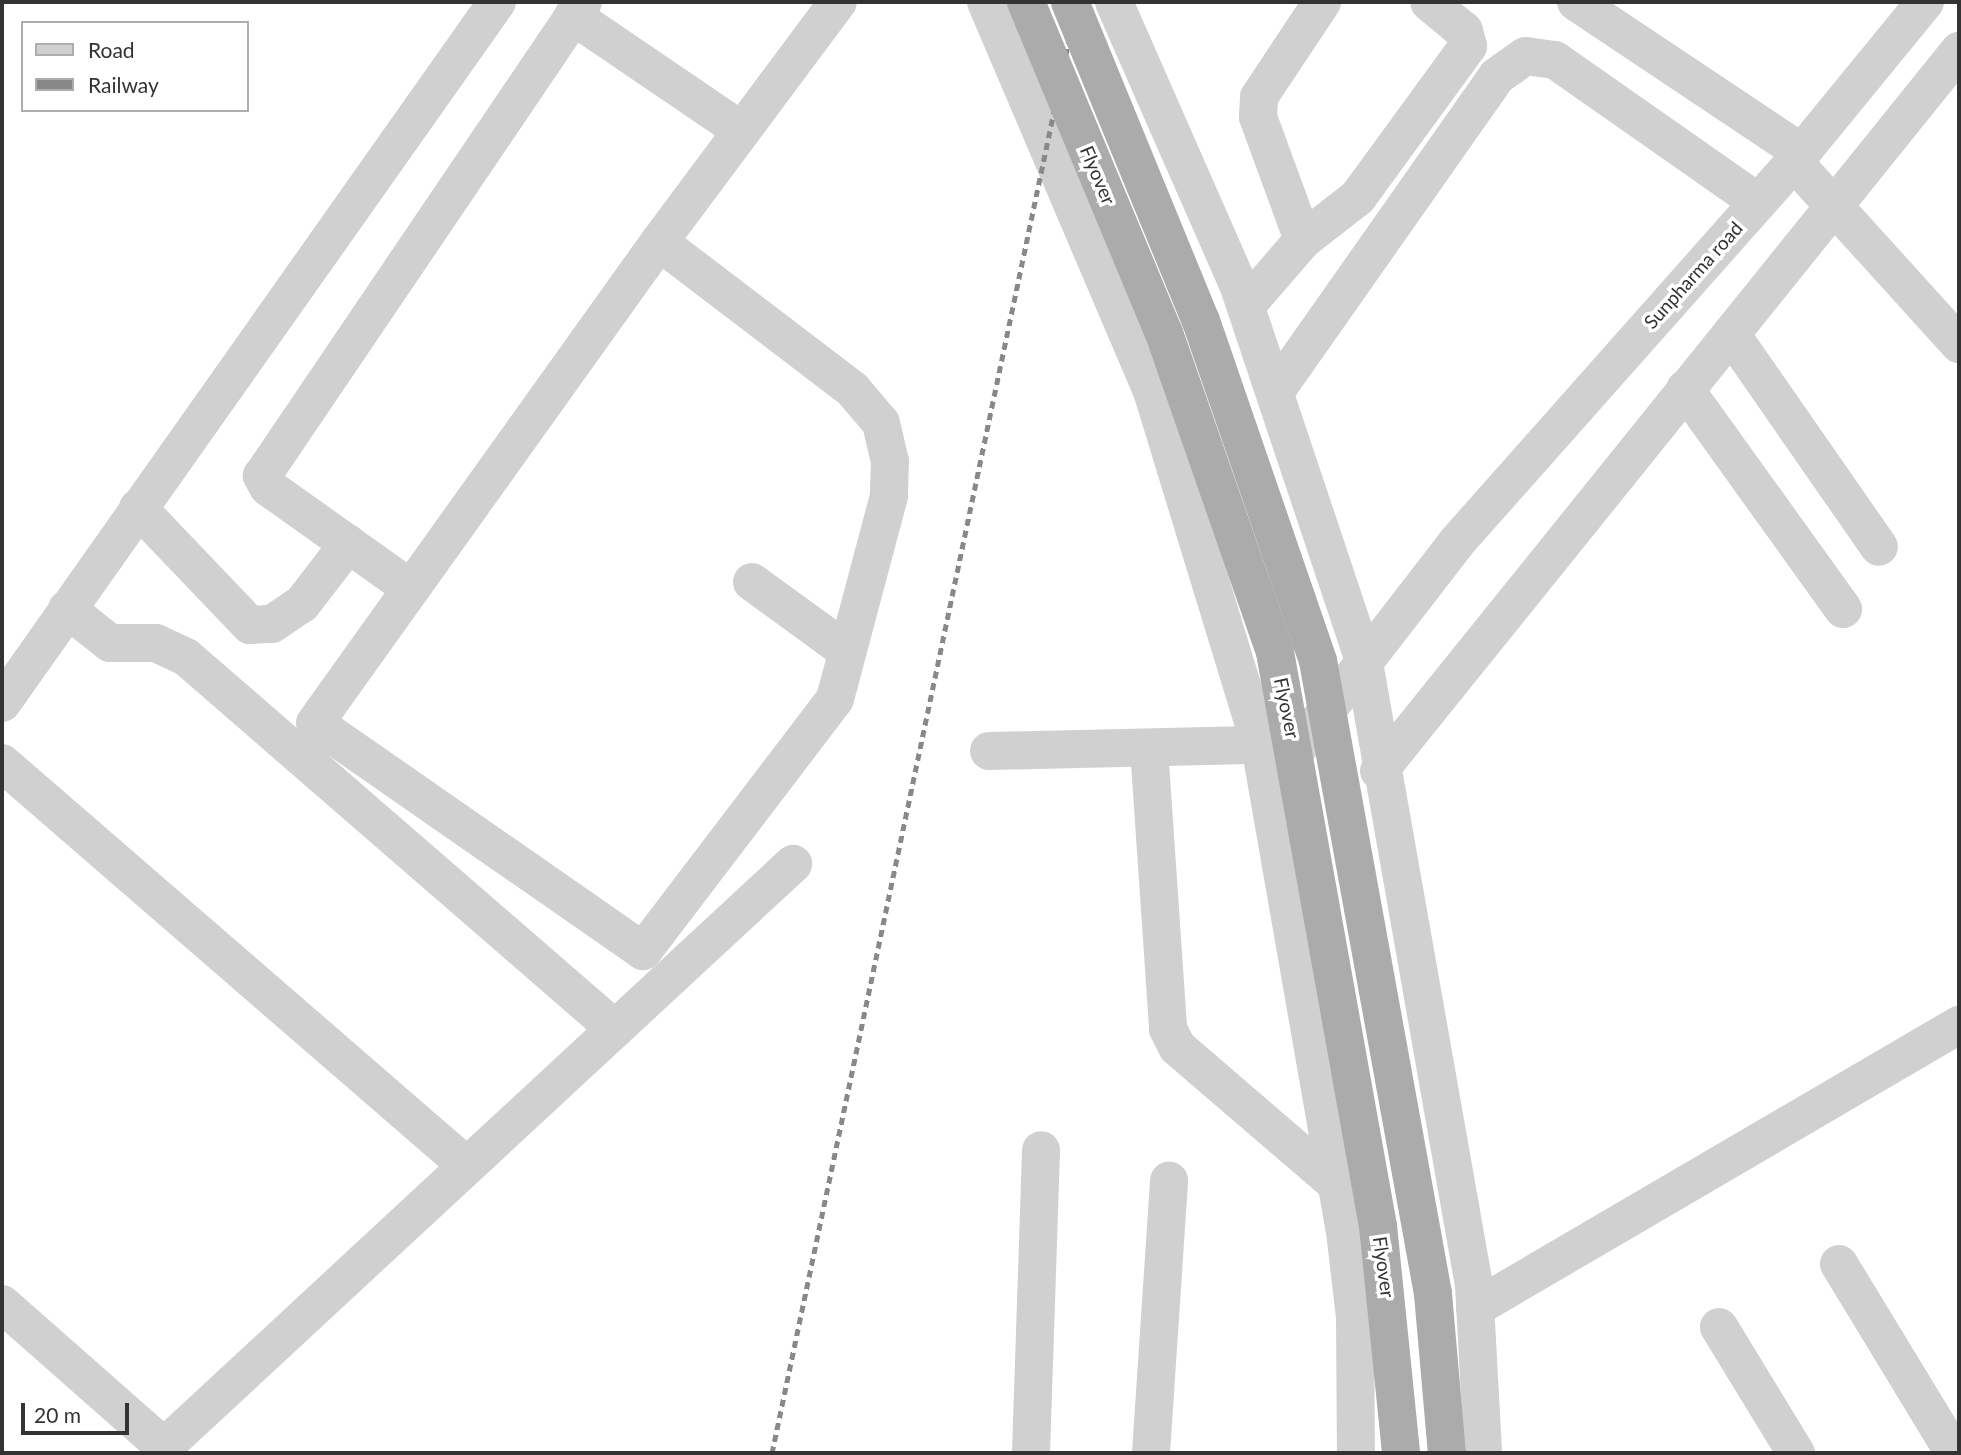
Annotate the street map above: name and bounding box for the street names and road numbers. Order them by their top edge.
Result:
street label: Flyover [1075,142,1121,208]
street label: Sunpharma road [1639,217,1747,333]
street label: Flyover [1269,676,1305,740]
street label: Flyover [1368,1235,1400,1299]

